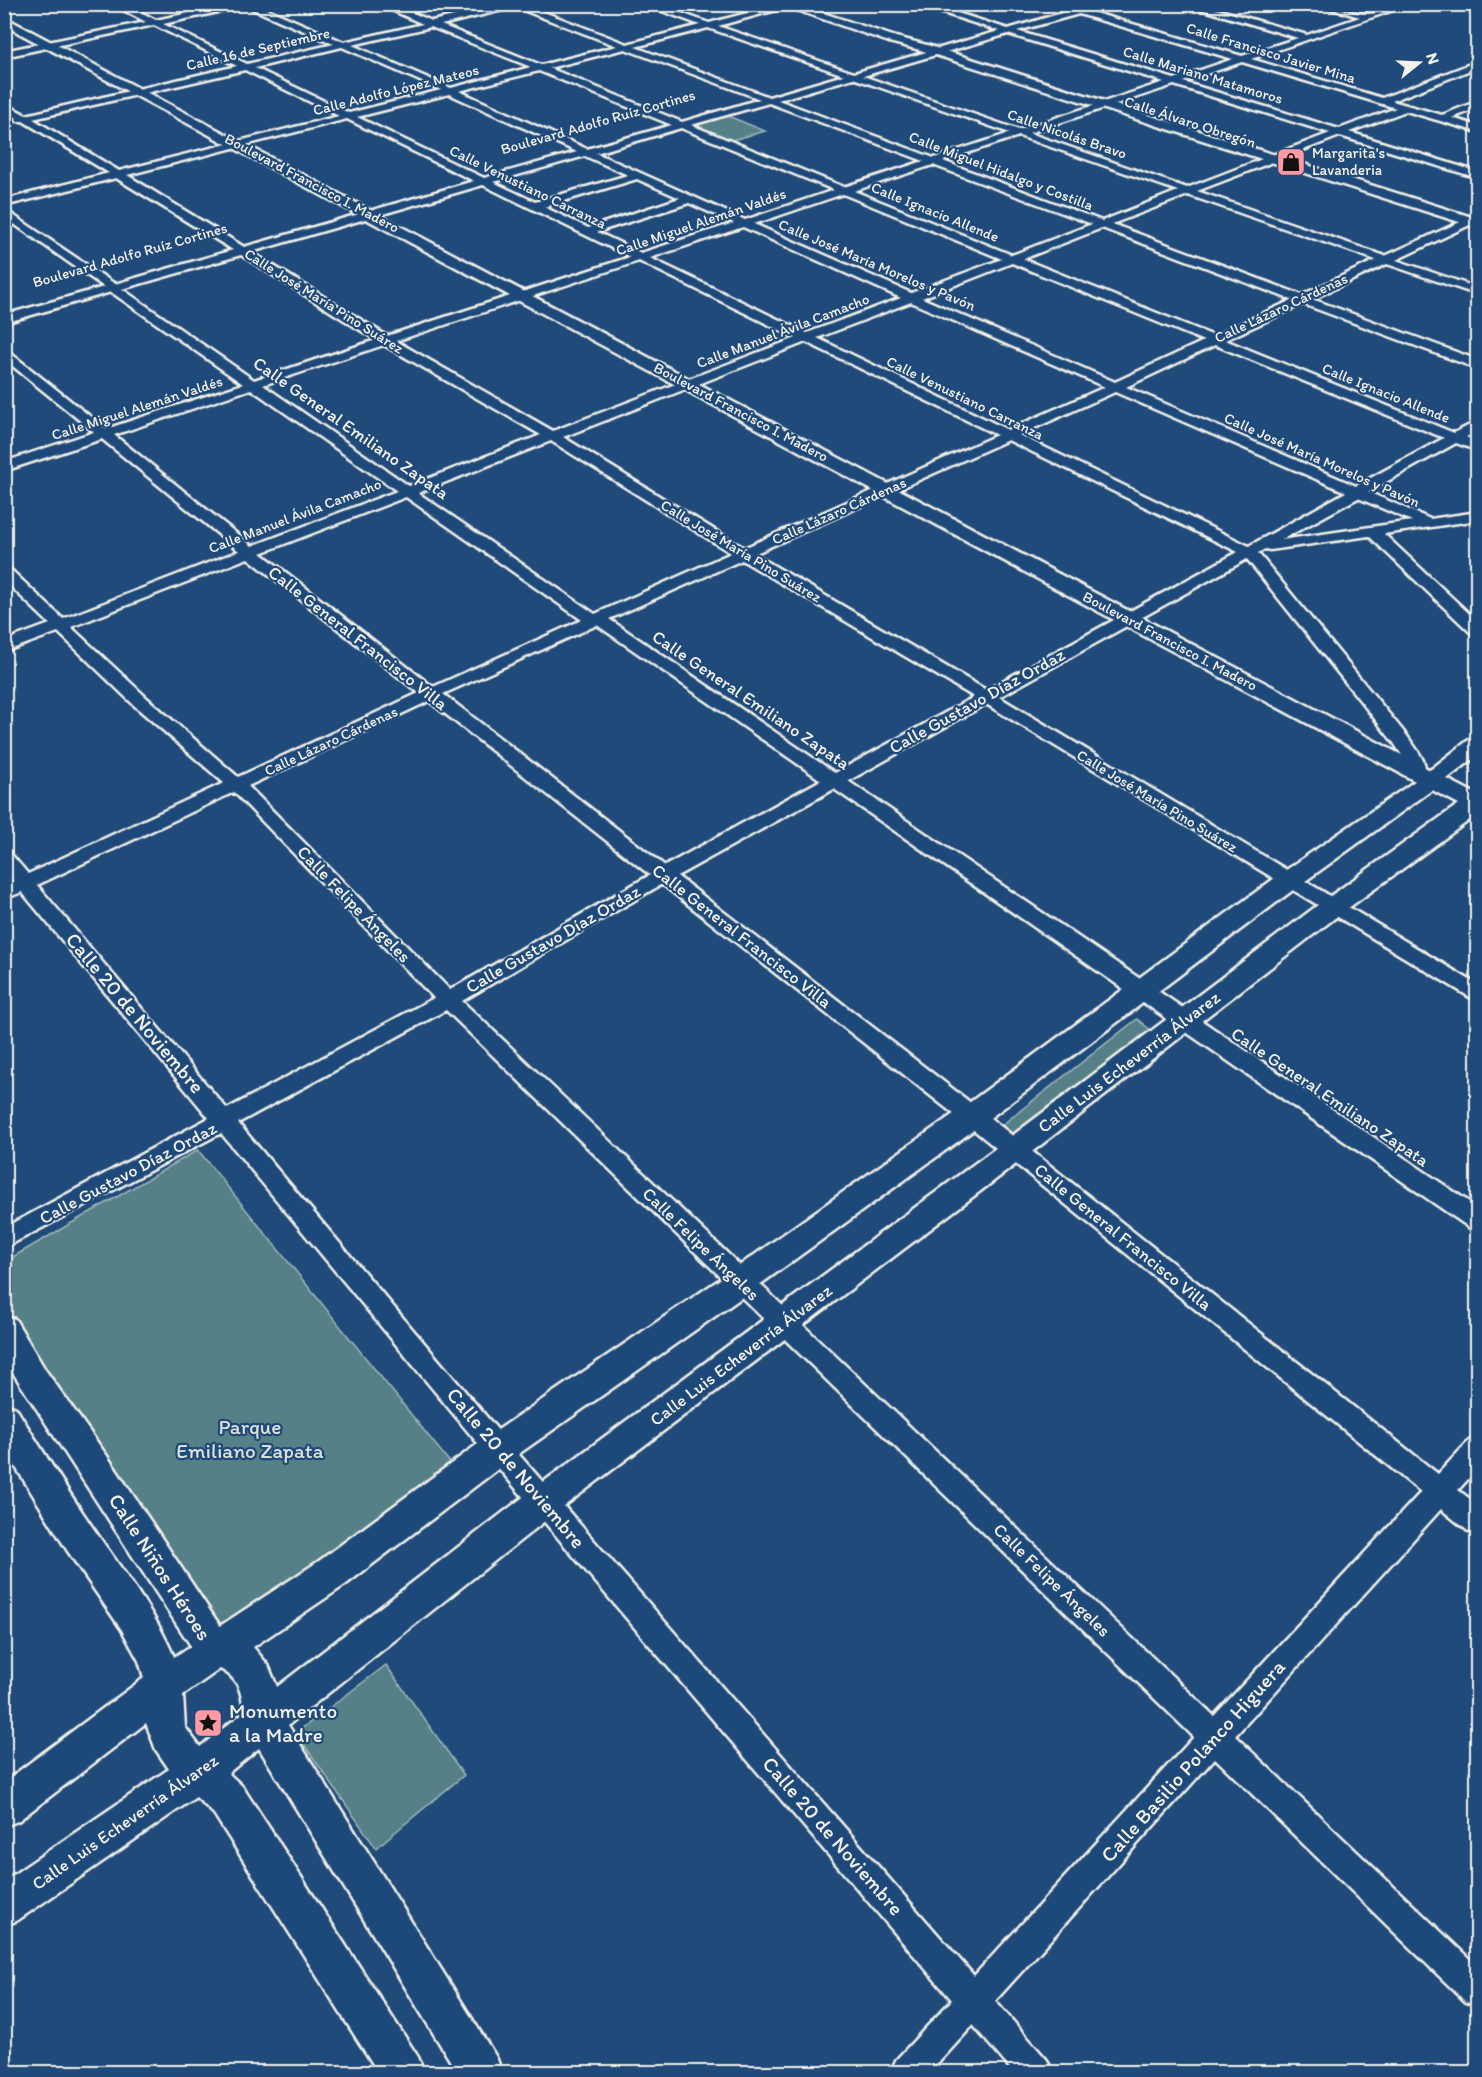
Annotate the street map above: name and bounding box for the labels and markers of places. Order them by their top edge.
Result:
place label: Margarita's Lavanderia [1312,144,1386,179]
shop icon: Margarita's Lavanderia [1275,146,1307,178]
place label: Monumento a la Madre [229,1698,337,1747]
place icon: Monumento a la Madre [192,1707,224,1739]

